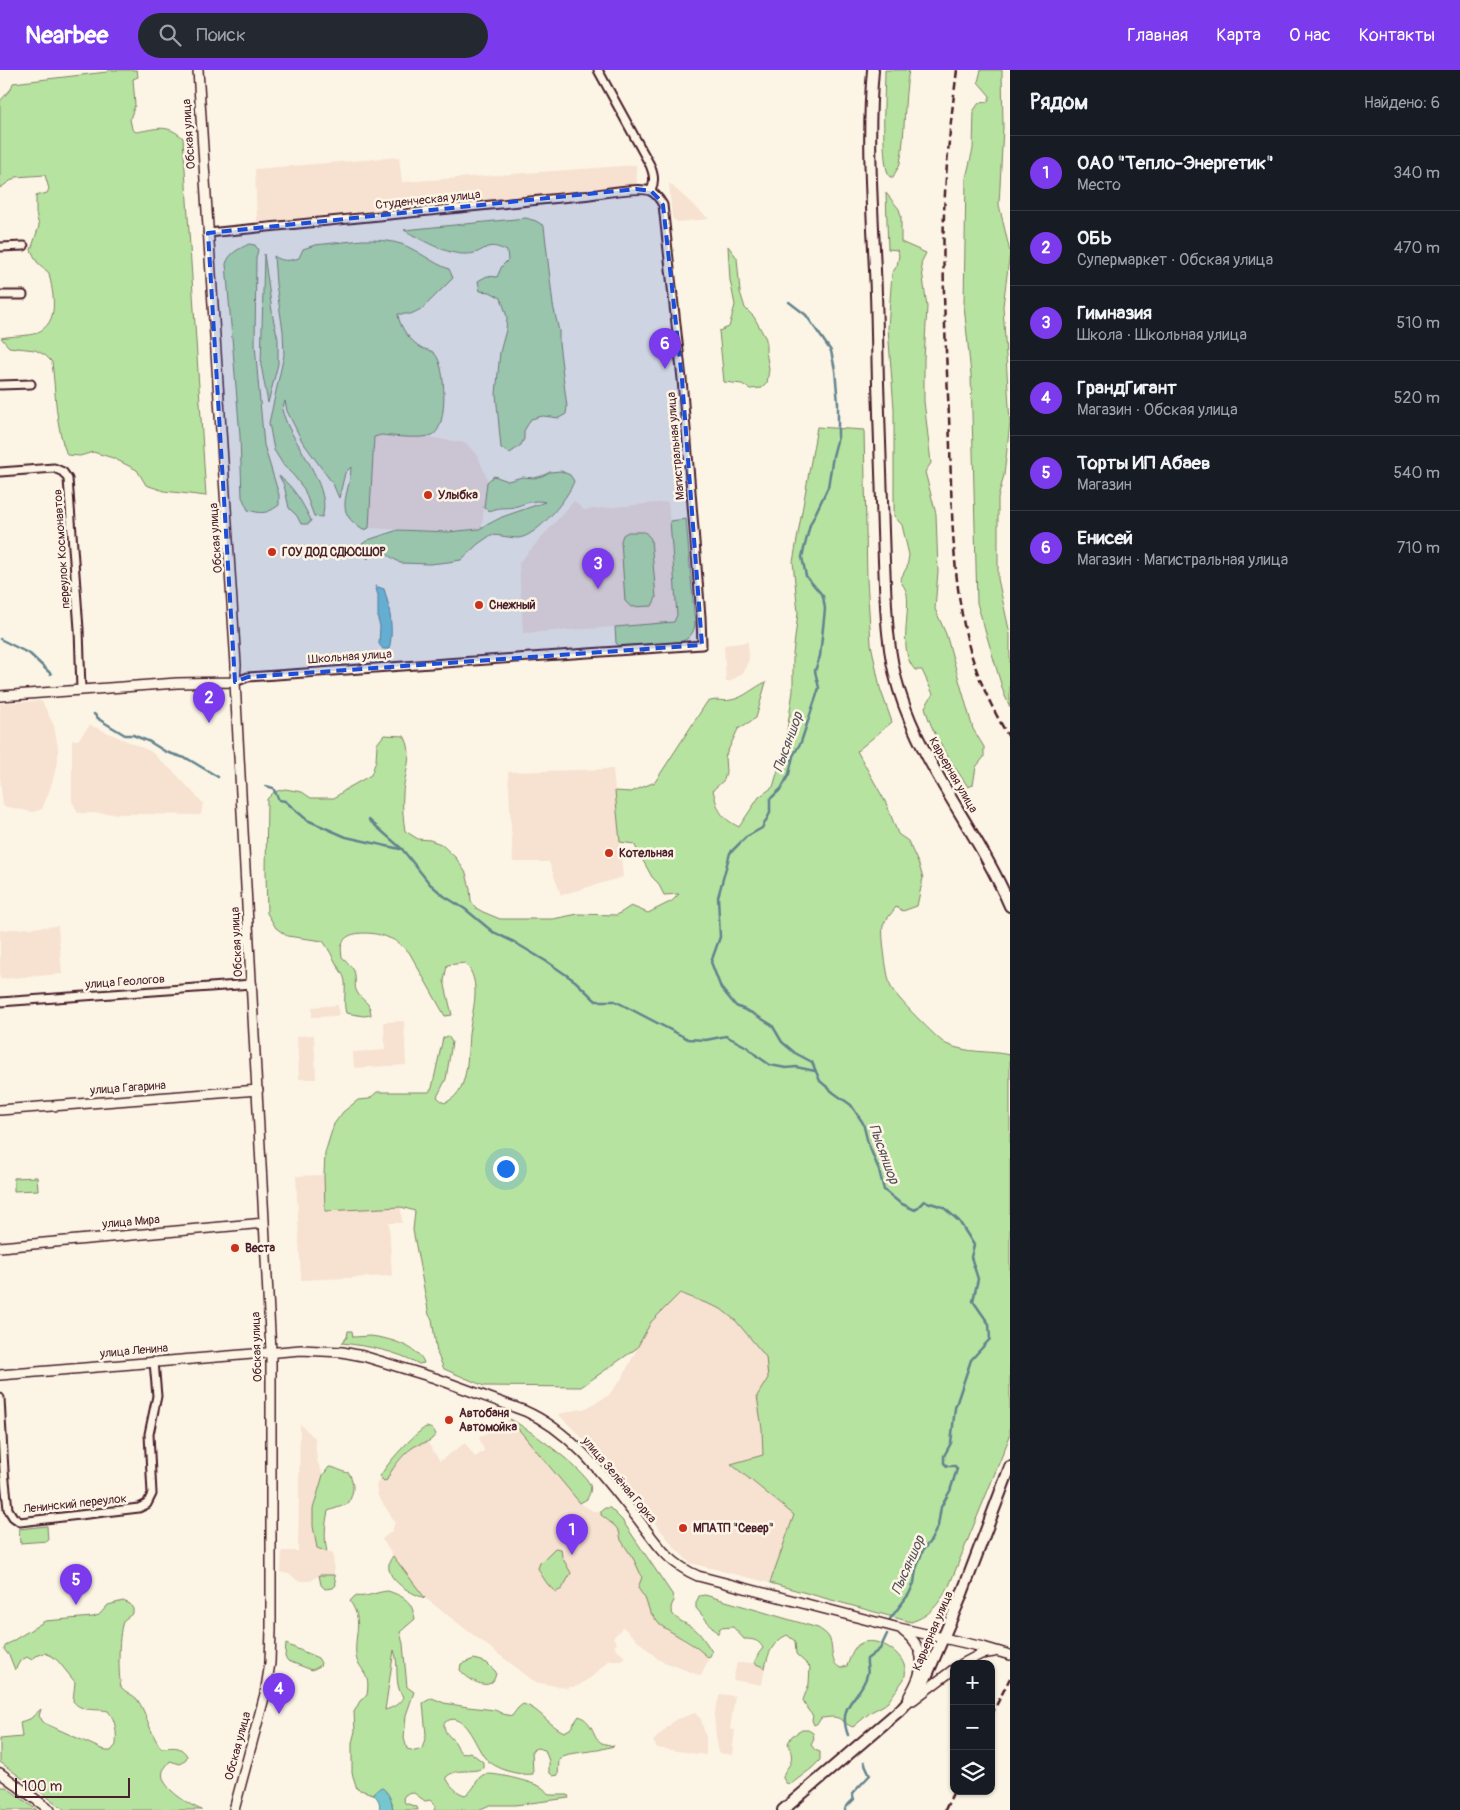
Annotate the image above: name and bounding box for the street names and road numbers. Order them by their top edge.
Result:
street label: Обская улица [179,98,199,170]
street label: Студенческая улица [375,187,482,213]
street label: Магистральная улица [664,391,688,501]
street label: переулок Космонавтов [50,489,74,609]
street label: Обская улица [206,502,226,574]
street label: Школьная улица [308,647,393,667]
street label: Карьерная улица [925,734,981,816]
street label: Обская улица [228,906,246,978]
street label: улица Геологов [84,972,165,992]
street label: улица Гагарина [89,1078,167,1098]
street label: улица Мира [101,1212,161,1232]
street label: Обская улица [248,1311,266,1382]
street label: улица Ленина [98,1341,169,1362]
street label: улица Зелёная Горка [578,1433,660,1526]
street label: Ленинский переулок [21,1491,128,1517]
street label: Карьерная улица [910,1589,957,1673]
street label: Обская улица [222,1710,254,1782]

